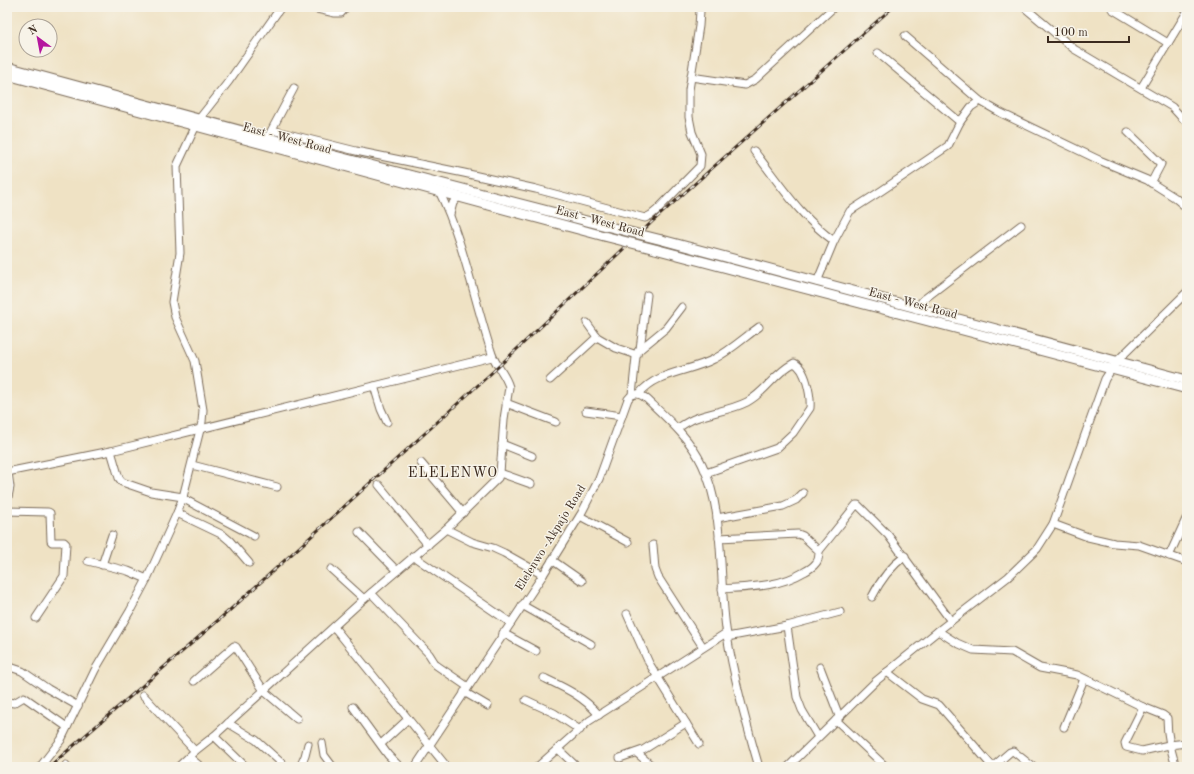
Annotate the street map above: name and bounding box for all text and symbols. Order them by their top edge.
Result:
north arrow [18,18,58,58]
scale bar [1048,18,1129,44]
text: N [27,24,40,38]
text: 100 m [1054,27,1088,39]
street label: East - West Road [241,121,333,157]
street label: East - West Road [554,204,646,240]
street label: East - West Road [867,286,959,322]
district label: ELELENWO [408,466,498,480]
street label: Elelenwo -Akpajo Road [514,483,588,593]

